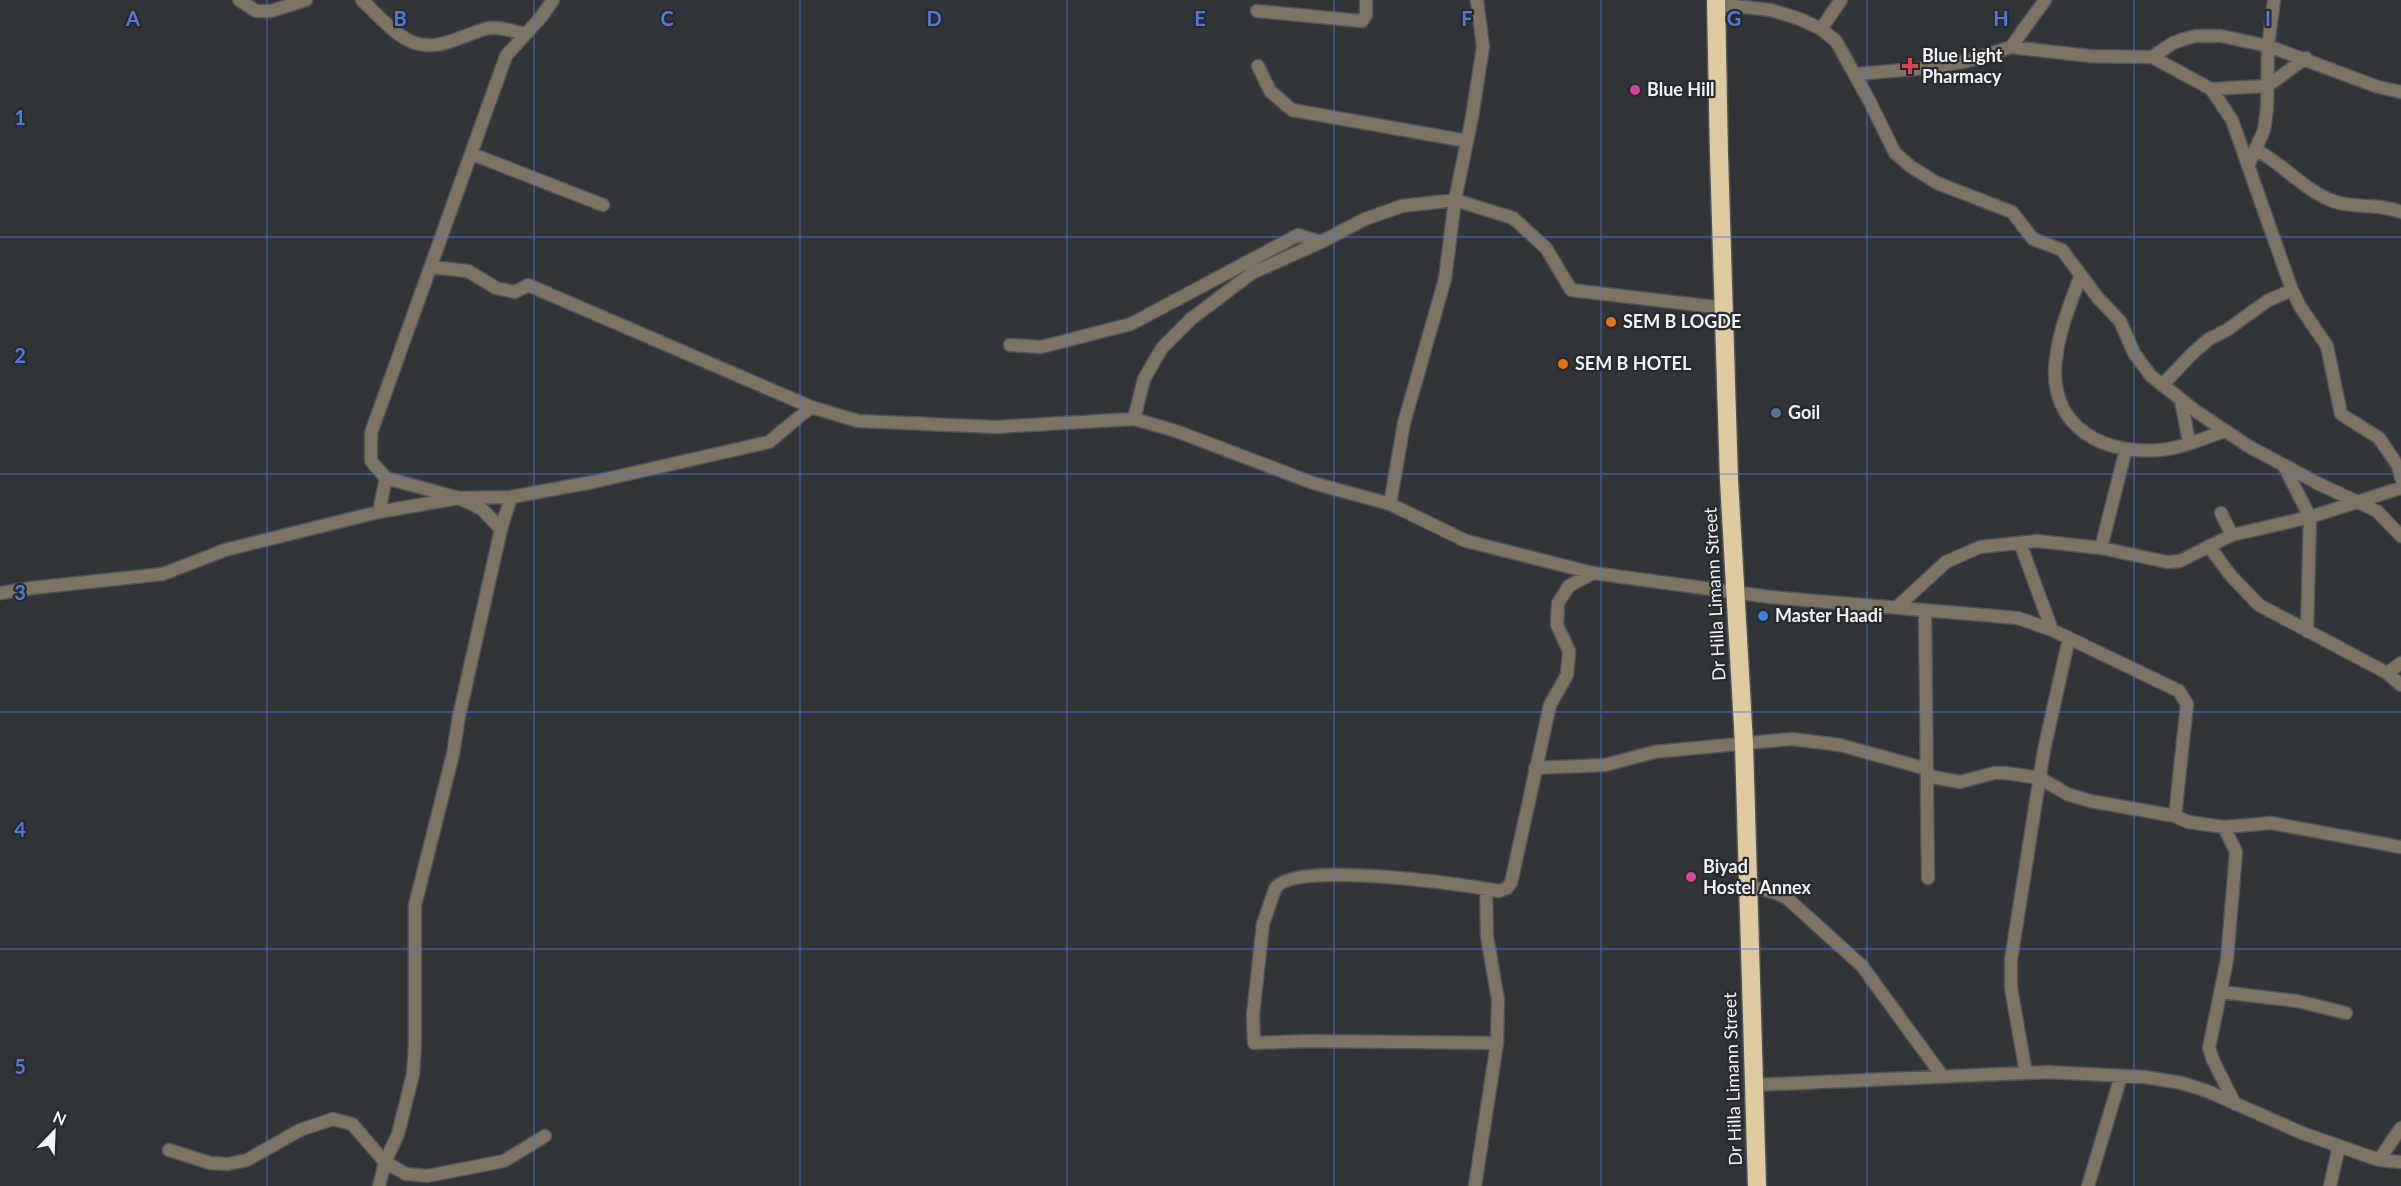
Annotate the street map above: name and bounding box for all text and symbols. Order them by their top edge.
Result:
text: A [125,6,140,30]
text: B [393,6,407,30]
text: C [660,6,674,30]
text: D [926,6,942,30]
text: E [1194,6,1206,30]
text: F [1461,6,1473,30]
text: G [1727,6,1741,30]
text: H [1993,6,2009,30]
text: I [2265,6,2271,30]
place label: Blue Light Pharmacy [1922,44,2003,87]
marker: Blue Light Pharmacy [1903,59,1917,73]
place label: Blue Hill [1647,78,1715,100]
marker: Blue Hill [1628,83,1642,97]
text: 1 [14,105,26,129]
place label: SEM B LOGDE [1623,310,1741,332]
marker: SEM B LOGDE [1604,315,1618,329]
text: 2 [14,343,26,367]
place label: SEM B HOTEL [1575,352,1692,374]
marker: SEM B HOTEL [1556,357,1570,371]
place label: Goil [1788,401,1820,423]
marker: Goil [1769,406,1783,420]
street label: Dr Hilla Limann Street [1698,506,1730,681]
text: 3 [14,580,26,604]
place label: Master Haadi [1775,604,1882,626]
marker: Master Haadi [1756,609,1770,623]
text: 4 [14,817,26,841]
place label: Biyad Hostel Annex [1703,855,1812,898]
marker: Biyad Hostel Annex [1684,870,1698,884]
street label: Dr Hilla Limann Street [1718,991,1746,1166]
text: 5 [14,1054,26,1078]
north arrow [24,1102,84,1162]
text: N [51,1107,69,1129]

